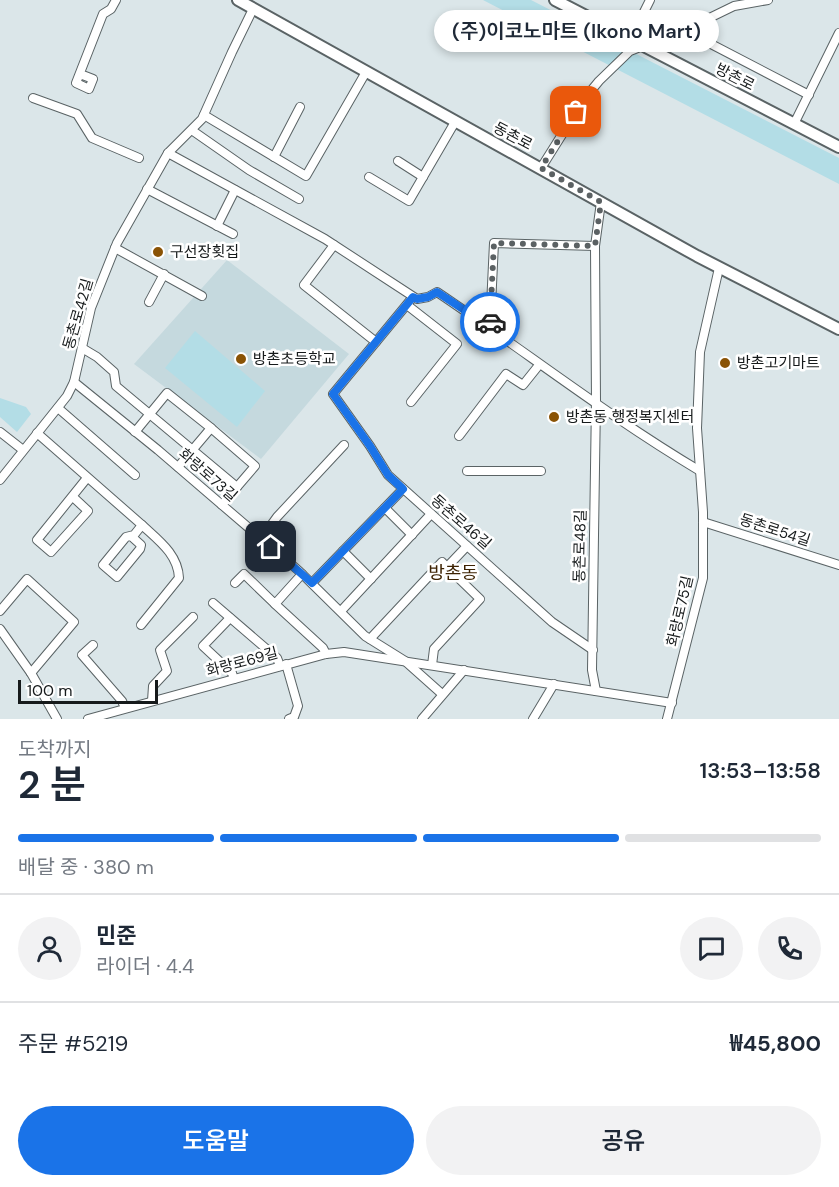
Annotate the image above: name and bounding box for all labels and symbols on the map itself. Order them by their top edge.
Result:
callout: (주)이코노마트 (Ikono Mart) [434,10,718,52]
street label: 방촌로 [712,59,758,95]
pin [550,86,601,137]
street label: 동촌로 [490,117,536,155]
place label: 구선장횟집 [170,242,239,262]
marker: 구선장횟집 [151,245,165,259]
street label: 동촌로42길 [58,276,98,352]
courier [460,292,520,352]
place label: 방촌초등학교 [253,349,336,369]
marker: 방촌초등학교 [234,352,248,366]
place label: 방촌고기마트 [737,353,820,373]
marker: 방촌고기마트 [718,356,732,370]
place label: 방촌동 행정복지센터 [566,407,694,427]
marker: 방촌동 행정복지센터 [547,410,561,424]
street label: 화랑로73길 [174,444,242,506]
street label: 동촌로46길 [427,490,495,554]
street label: 동촌로48길 [569,509,591,583]
street label: 동촌로54길 [737,509,813,551]
pin [245,521,296,572]
district label: 방촌동 [428,561,478,585]
street label: 화랑로75길 [662,574,698,648]
street label: 화랑로69길 [204,643,280,681]
scale bar [18,677,158,704]

